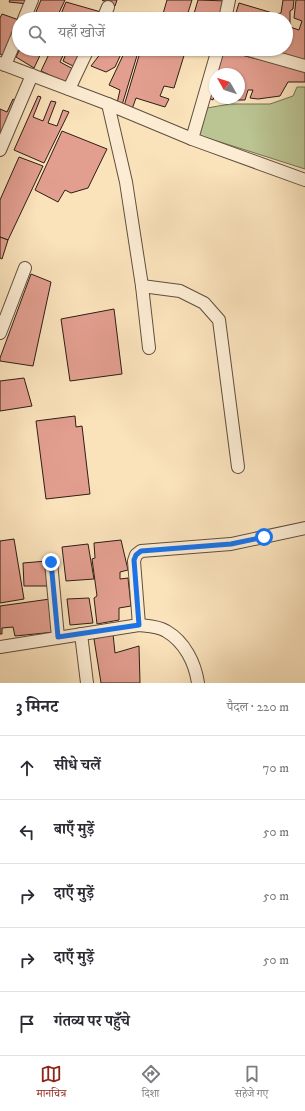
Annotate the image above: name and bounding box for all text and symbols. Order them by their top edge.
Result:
search box [12,12,293,56]
icon: search [26,23,48,45]
text: यहाँ खोजें [58,23,105,42]
north arrow [209,68,245,104]
route start [255,528,273,546]
route end [42,553,60,571]
text: 3 मिनट [16,696,58,718]
text: पैदल · 220 m [227,699,289,715]
text: सीधे चलें [54,756,101,775]
icon: ahead [16,757,38,779]
text: 70 m [263,760,289,776]
text: बाएँ मुड़ें [54,820,94,839]
icon: left [16,821,38,843]
text: 50 m [263,824,289,840]
text: दाएँ मुड़ें [54,884,94,903]
icon: right [16,885,38,907]
text: 50 m [263,888,289,904]
text: दाएँ मुड़ें [54,948,94,967]
icon: right [16,949,38,971]
text: 50 m [263,952,289,968]
text: गंतव्य पर पहुँचे [54,1012,130,1031]
icon: arrive [16,1013,38,1035]
tab: मानचित्र [37,1063,66,1104]
tab: दिशा [140,1063,162,1104]
tab: सहेजे गए [235,1063,268,1104]

